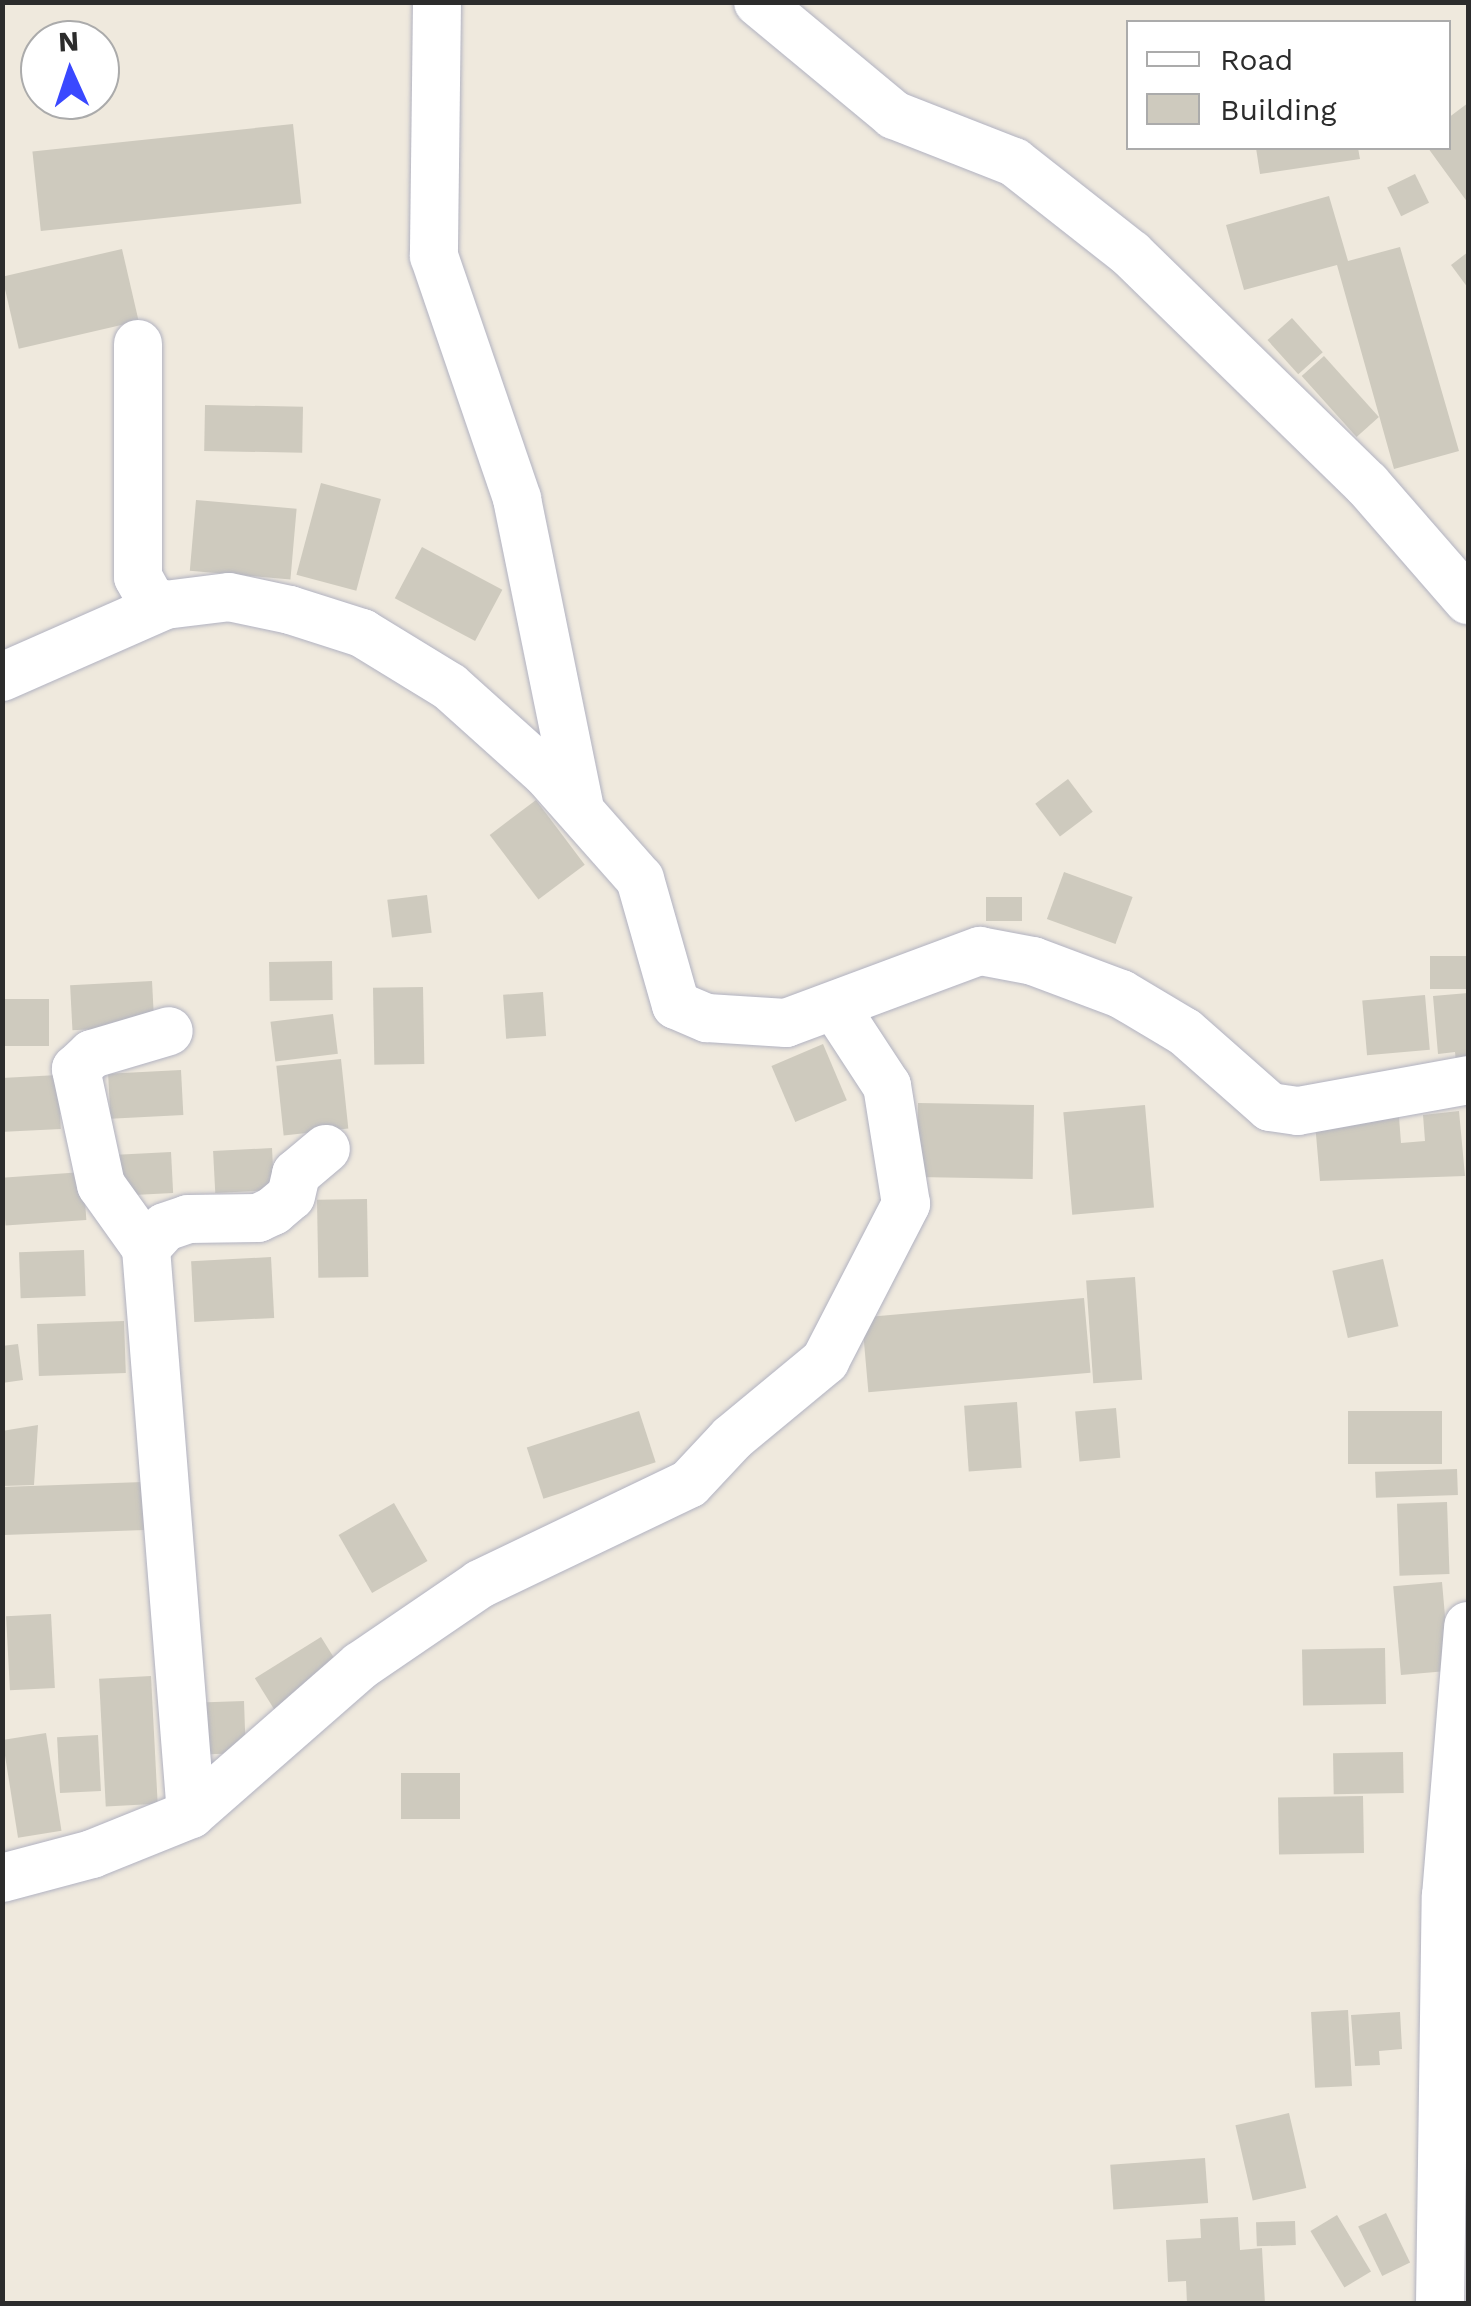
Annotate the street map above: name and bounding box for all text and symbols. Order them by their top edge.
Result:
north arrow [20,20,120,120]
legend [1126,20,1451,150]
text: N [57,25,80,59]
text: Road [1220,42,1293,77]
text: Building [1220,92,1337,127]

